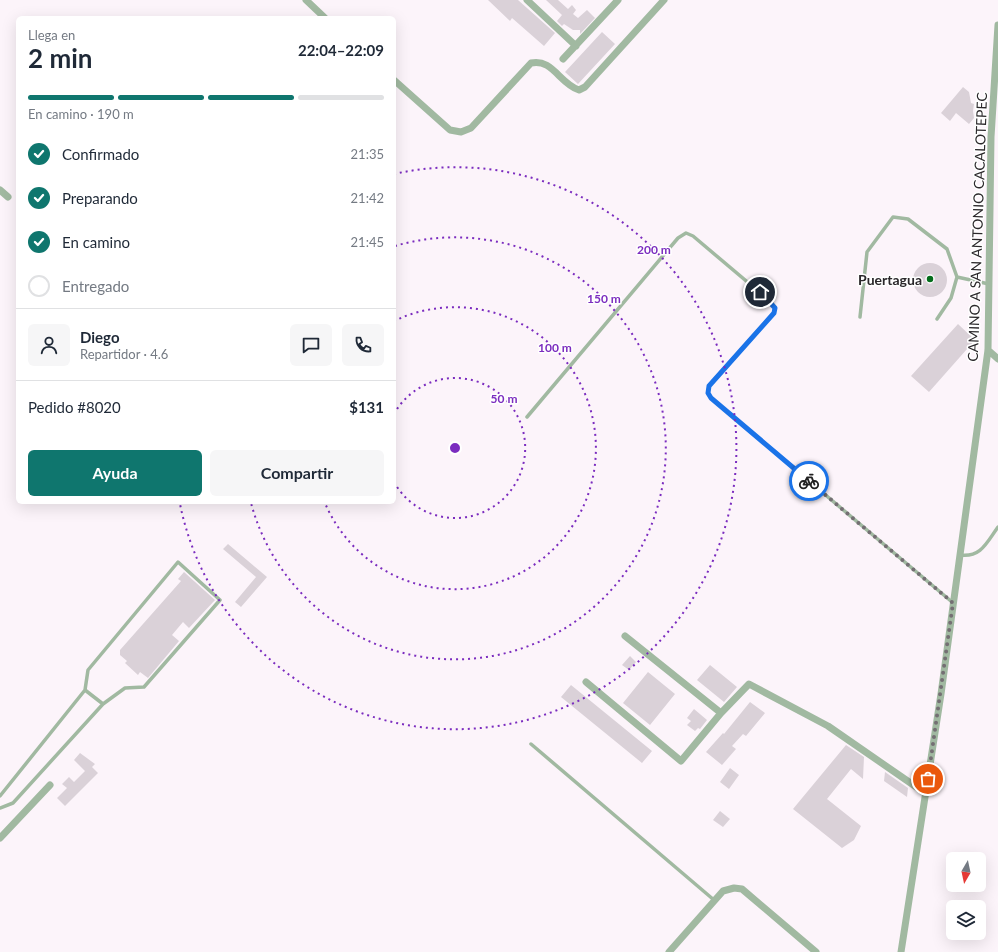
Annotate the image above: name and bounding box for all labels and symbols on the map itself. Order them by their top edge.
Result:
street label: CAMINO A SAN ANTONIO CACALOTEPEC [964,91,990,362]
text: 200 m [637,242,671,257]
place label: Puertagua [858,271,922,288]
marker: Puertagua [925,274,935,284]
pin [743,275,777,309]
text: 150 m [587,291,621,306]
text: 100 m [538,340,572,355]
text: 50 m [491,391,517,406]
centre of rings [448,441,462,455]
courier [789,461,829,501]
pin [911,762,945,796]
north arrow [946,852,986,892]

